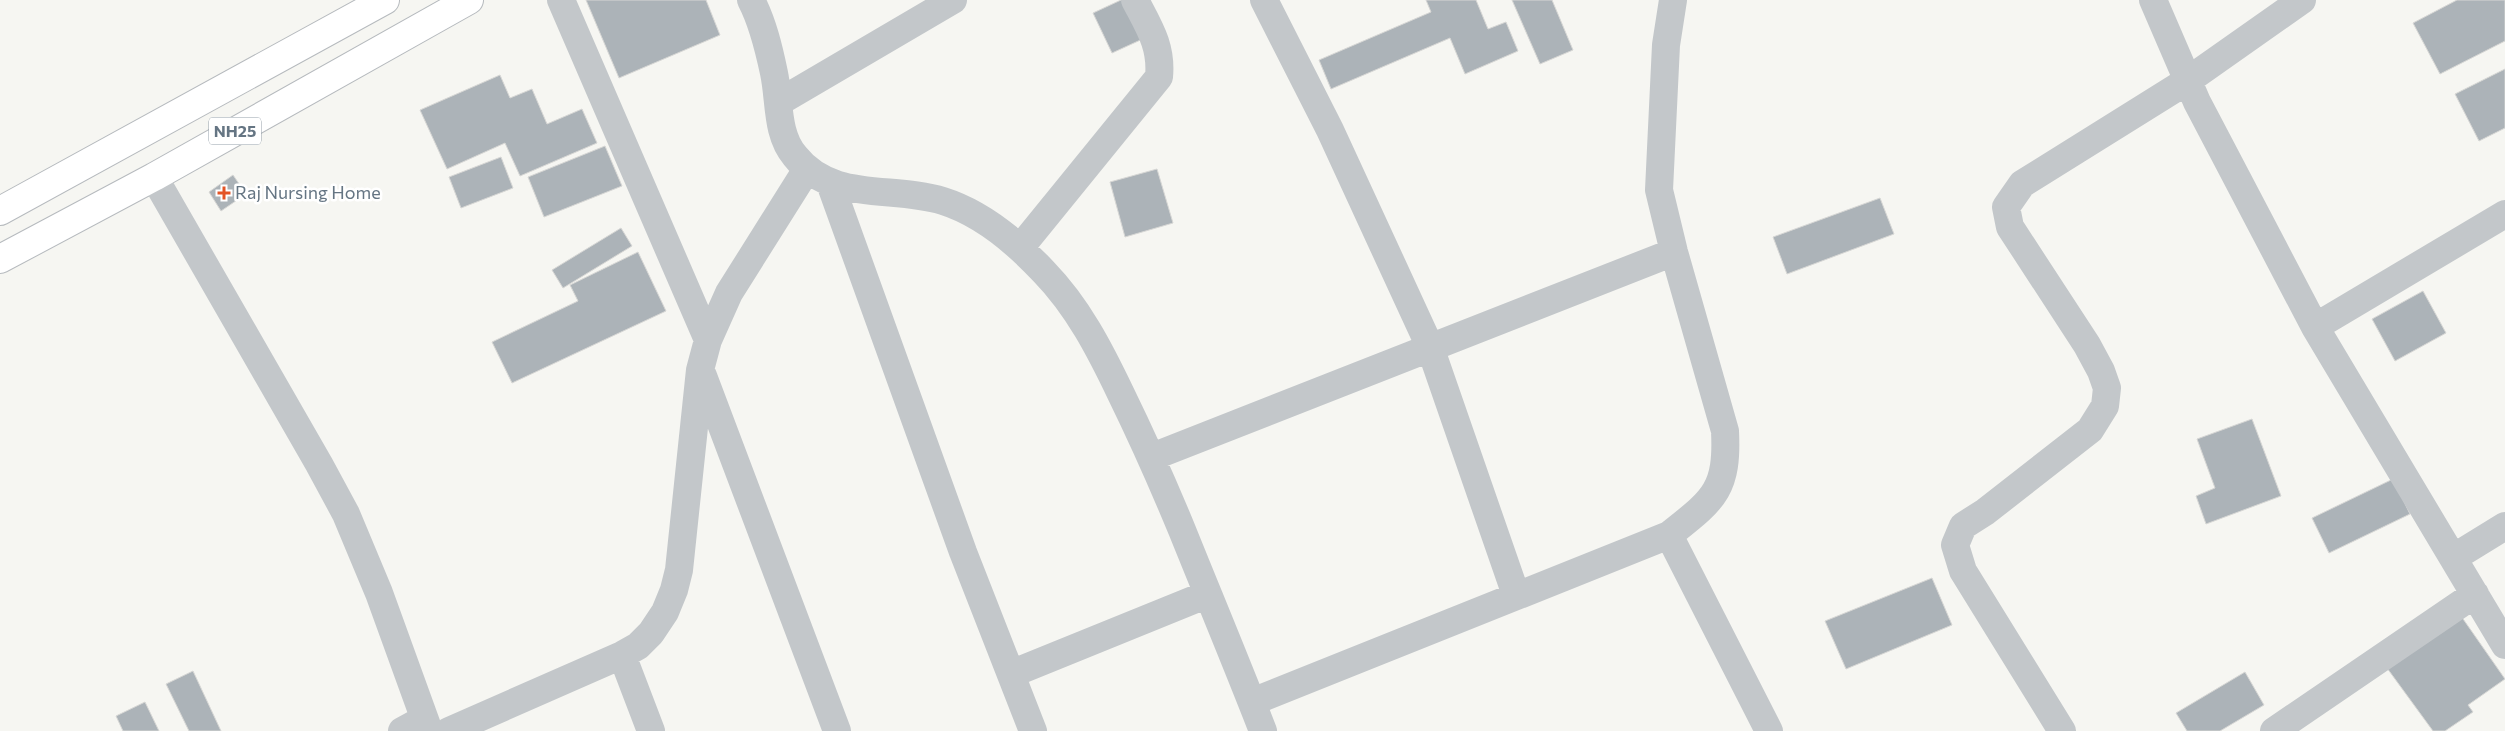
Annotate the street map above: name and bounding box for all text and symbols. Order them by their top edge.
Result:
road number: NH25 [209,118,261,144]
place label: Raj Nursing Home [235,181,381,203]
marker: Raj Nursing Home [217,186,231,200]

